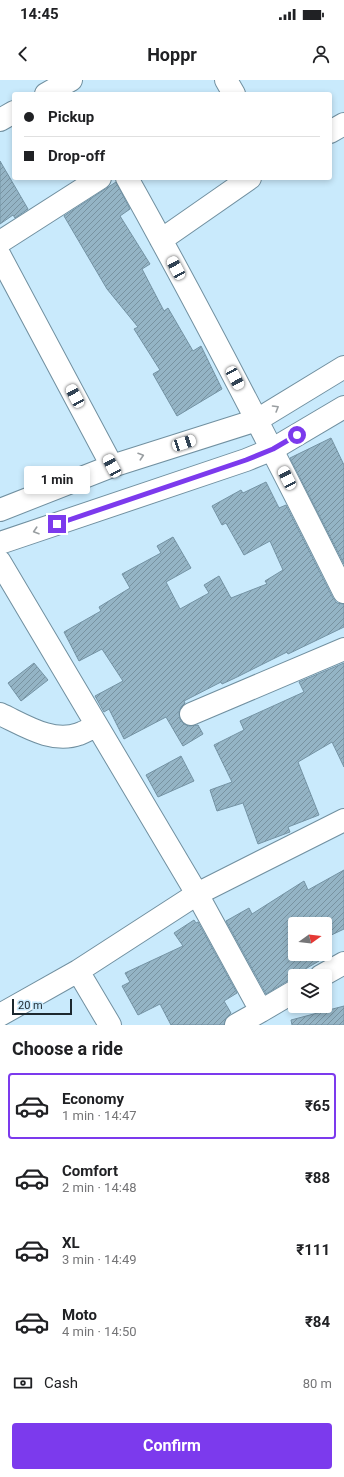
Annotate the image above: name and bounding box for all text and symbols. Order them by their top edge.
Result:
text: 14:45 [20,5,59,23]
icon: back [12,43,34,65]
icon: person [310,43,332,65]
text: Hoppr [147,44,197,65]
text: Pickup [48,108,94,126]
text: Drop-off [48,147,105,165]
car [165,255,187,281]
car [224,365,246,391]
car [64,383,86,409]
one-way arrow [272,405,279,413]
route start [288,426,306,444]
car [171,434,197,452]
car [101,453,123,479]
one-way arrow [137,453,144,461]
car [276,465,298,491]
callout: 1 min [24,466,90,494]
text: 1 min [41,472,73,487]
route end [48,515,66,533]
one-way arrow [33,526,40,535]
north arrow [288,917,332,961]
map controls [288,917,332,1013]
button: layers [288,969,332,1013]
scale bar [12,997,72,1016]
text: 20 m [18,999,43,1012]
text: Choose a ride [12,1038,123,1059]
icon: car [14,1088,50,1124]
text: Economy [62,1090,124,1108]
text: ₹65 [305,1097,330,1115]
text: 1 min · 14:47 [62,1108,137,1123]
icon: car [14,1160,50,1196]
text: Comfort [62,1162,118,1180]
text: ₹88 [305,1169,330,1187]
text: 2 min · 14:48 [62,1180,137,1195]
icon: car [14,1232,50,1268]
text: XL [62,1234,80,1252]
text: ₹111 [296,1241,330,1259]
text: 3 min · 14:49 [62,1252,137,1267]
icon: car [14,1304,50,1340]
text: Moto [62,1306,97,1324]
text: ₹84 [305,1313,330,1331]
text: 4 min · 14:50 [62,1324,137,1339]
icon: cash [12,1372,34,1394]
text: Cash [44,1374,78,1392]
text: 80 m [303,1376,332,1391]
button: Confirm [12,1423,332,1469]

